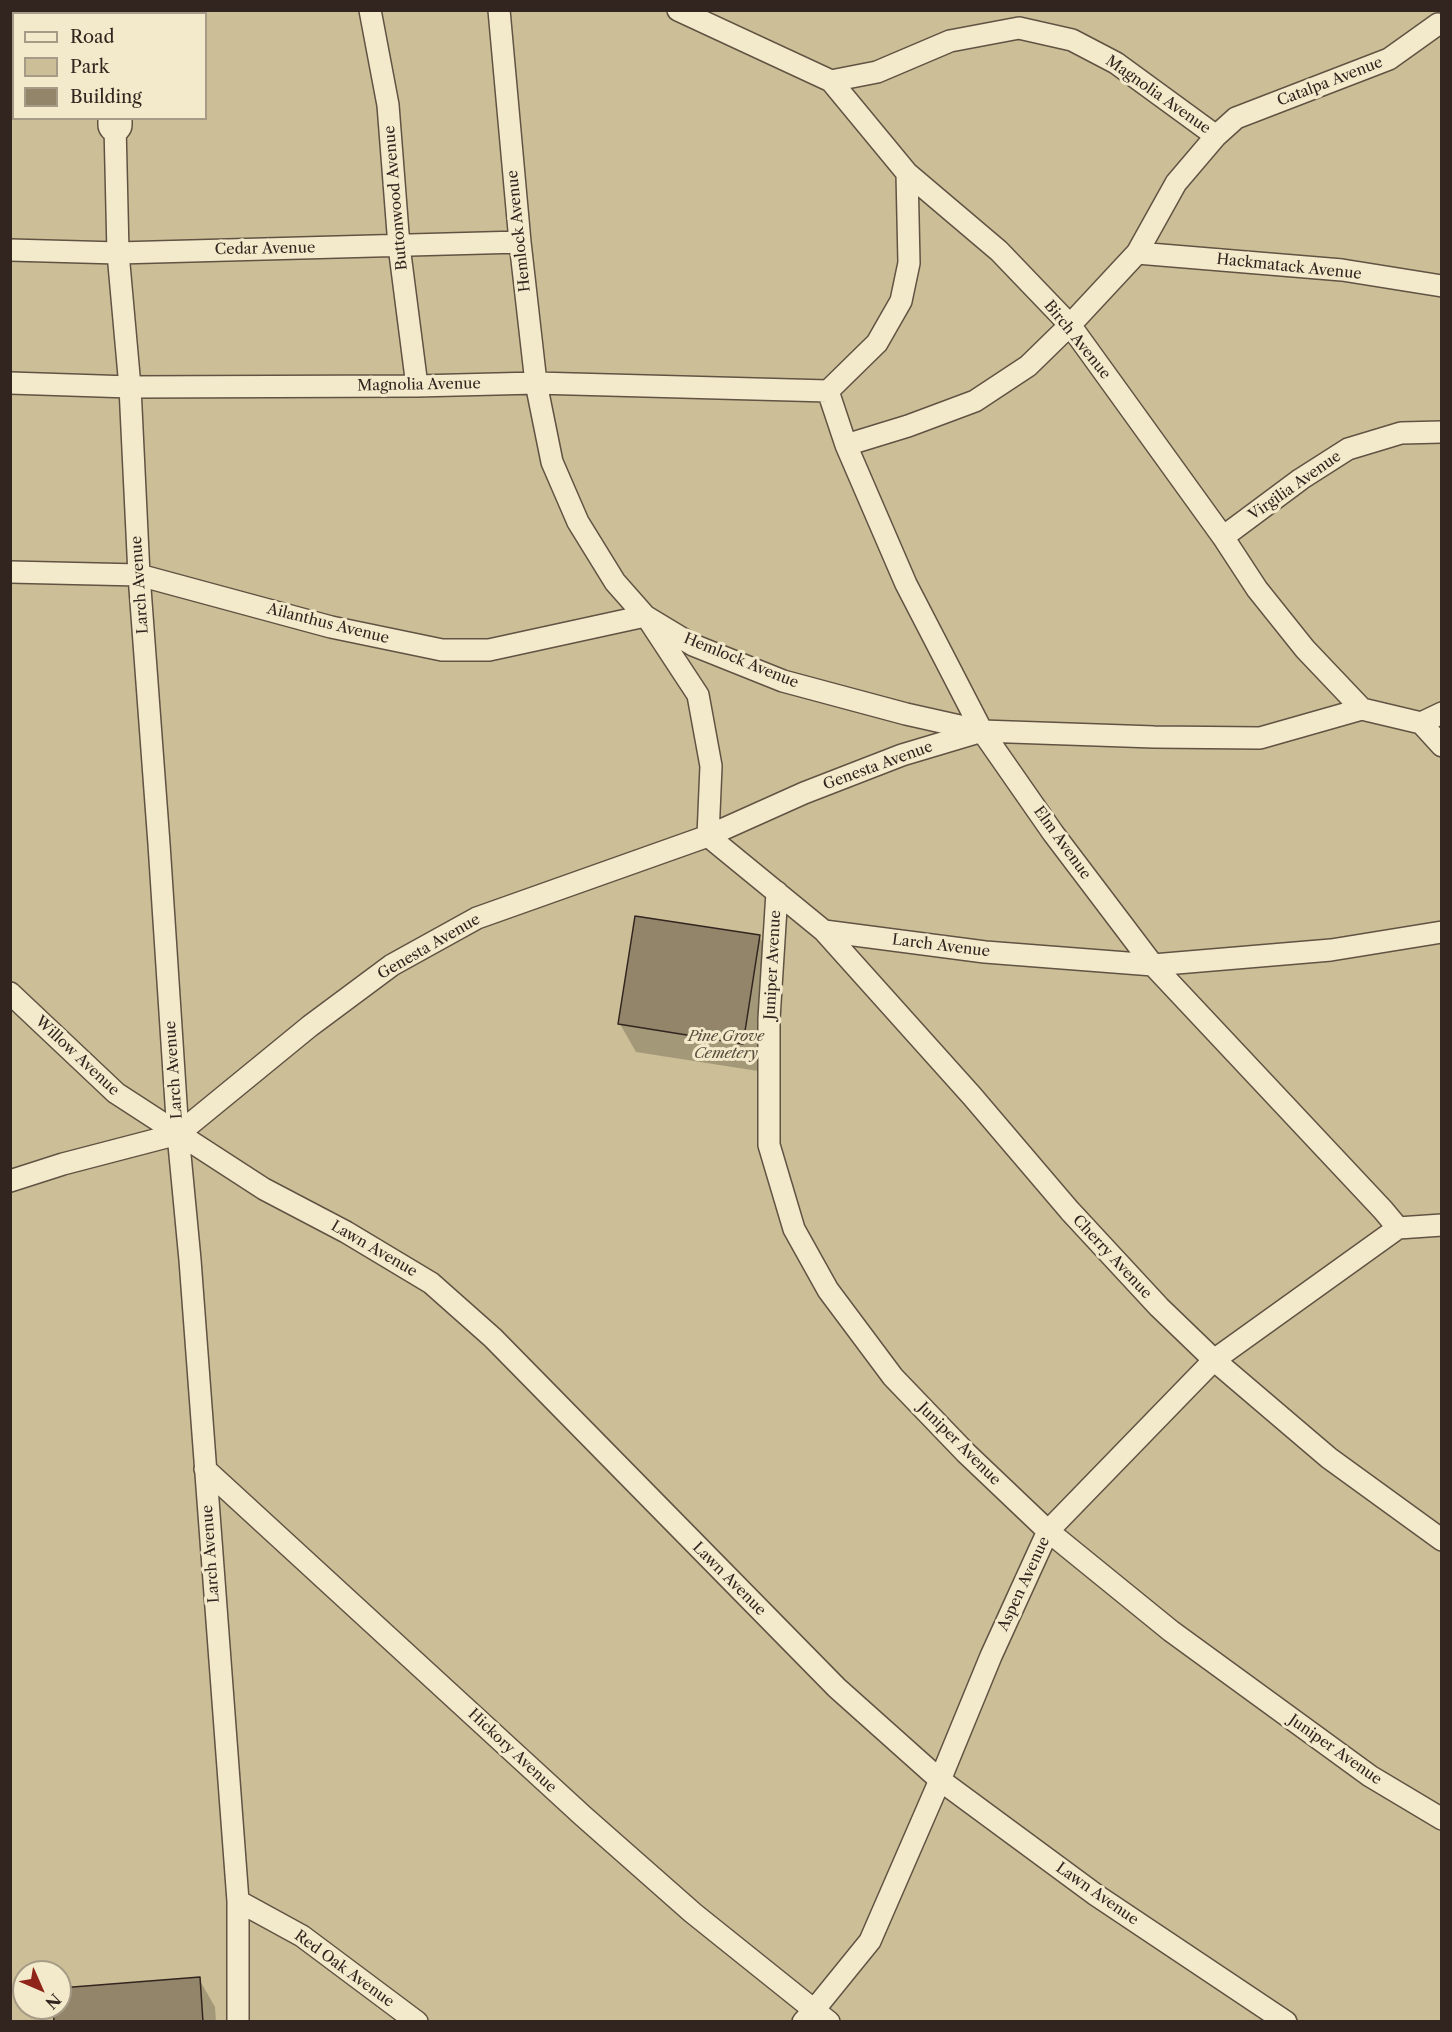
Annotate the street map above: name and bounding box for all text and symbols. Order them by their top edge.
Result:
legend [12,12,207,120]
text: Road [70,26,115,48]
street label: Magnolia Avenue [1102,52,1214,138]
street label: Catalpa Avenue [1275,54,1385,110]
text: Park [70,56,109,78]
text: Building [70,86,142,108]
street label: Buttonwood Avenue [381,125,411,271]
street label: Hemlock Avenue [504,169,534,293]
street label: Cedar Avenue [215,239,315,259]
street label: Hackmatack Avenue [1215,250,1363,284]
street label: Birch Avenue [1040,297,1114,383]
street label: Magnolia Avenue [357,375,481,395]
street label: Virgilia Avenue [1245,448,1345,524]
street label: Larch Avenue [128,535,152,635]
street label: Ailanthus Avenue [265,600,391,648]
street label: Hemlock Avenue [681,630,801,692]
street label: Genesta Avenue [821,738,935,794]
street label: Elm Avenue [1029,803,1095,883]
street label: Genesta Avenue [375,910,483,984]
street label: Juniper Avenue [761,910,785,1020]
street label: Larch Avenue [891,931,991,961]
street label: Willow Avenue [31,1012,123,1100]
street label: Larch Avenue [162,1020,186,1120]
park label: Pine Grove Cemetery [688,1028,764,1063]
street label: Cherry Avenue [1069,1211,1155,1303]
street label: Lawn Avenue [328,1217,420,1281]
street label: Juniper Avenue [914,1399,1004,1489]
street label: Larch Avenue [199,1504,223,1604]
street label: Aspen Avenue [994,1534,1054,1634]
street label: Lawn Avenue [689,1539,769,1619]
street label: Hickory Avenue [464,1705,560,1797]
street label: Juniper Avenue [1285,1711,1385,1789]
street label: Lawn Avenue [1052,1859,1142,1929]
street label: Red Oak Avenue [291,1927,397,2011]
north arrow [12,1960,72,2020]
text: N [41,1989,65,2013]

